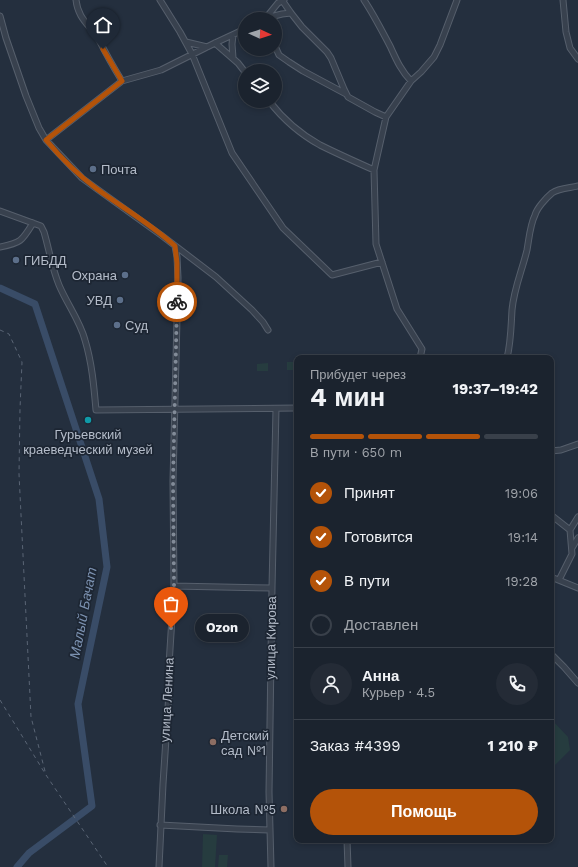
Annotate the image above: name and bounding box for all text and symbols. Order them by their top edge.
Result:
pin [86,8,120,49]
north arrow [238,12,282,56]
map controls [238,12,282,108]
icon: home [92,14,114,36]
button: layers [238,64,282,108]
place label: Почта [101,162,138,177]
marker: Почта [88,164,98,174]
place label: ГИБДД [24,253,67,268]
marker: ГИБДД [11,255,21,265]
place label: Охрана [72,268,118,283]
marker: Охрана [120,270,130,280]
courier [157,282,197,322]
icon: bike [166,291,188,313]
place label: УВД [87,293,112,308]
marker: УВД [115,295,125,305]
place label: Суд [125,318,148,333]
marker: Суд [112,320,122,330]
text: Прибудет через [310,367,406,382]
text: 19:37–19:42 [453,380,538,398]
text: 4 мин [310,382,385,412]
marker: Гурьевский краеведческий музей [83,415,93,425]
place label: Гурьевский краеведческий музей [23,427,153,457]
text: В пути · 650 m [310,445,402,460]
icon: check [310,482,332,504]
text: Принят [344,484,395,502]
text: 19:06 [505,486,538,501]
icon: check [310,526,332,548]
text: Готовится [344,528,413,546]
text: 19:14 [508,530,538,545]
water label: Малый Бачат [66,566,100,660]
icon: check [310,570,332,592]
text: В пути [344,572,390,590]
text: 19:28 [505,574,538,589]
pin [154,587,188,628]
icon: bag [160,593,182,615]
street label: улица Кирова [263,595,279,680]
callout: Ozon [195,614,249,642]
text: Доставлен [344,616,418,634]
text: Ozon [206,620,238,635]
street label: улица Ленина [157,657,177,743]
button: person [310,663,352,705]
button: phone [496,663,538,705]
text: Анна [362,667,399,685]
text: Курьер · 4.5 [362,685,435,700]
place label: Детский сад №1 [221,728,269,758]
marker: Детский сад №1 [208,737,218,747]
text: Заказ #4399 [310,737,400,755]
text: 1 210 ₽ [488,737,538,755]
button: Помощь [310,789,538,835]
place label: Школа №5 [210,802,276,817]
marker: Школа №5 [279,804,289,814]

